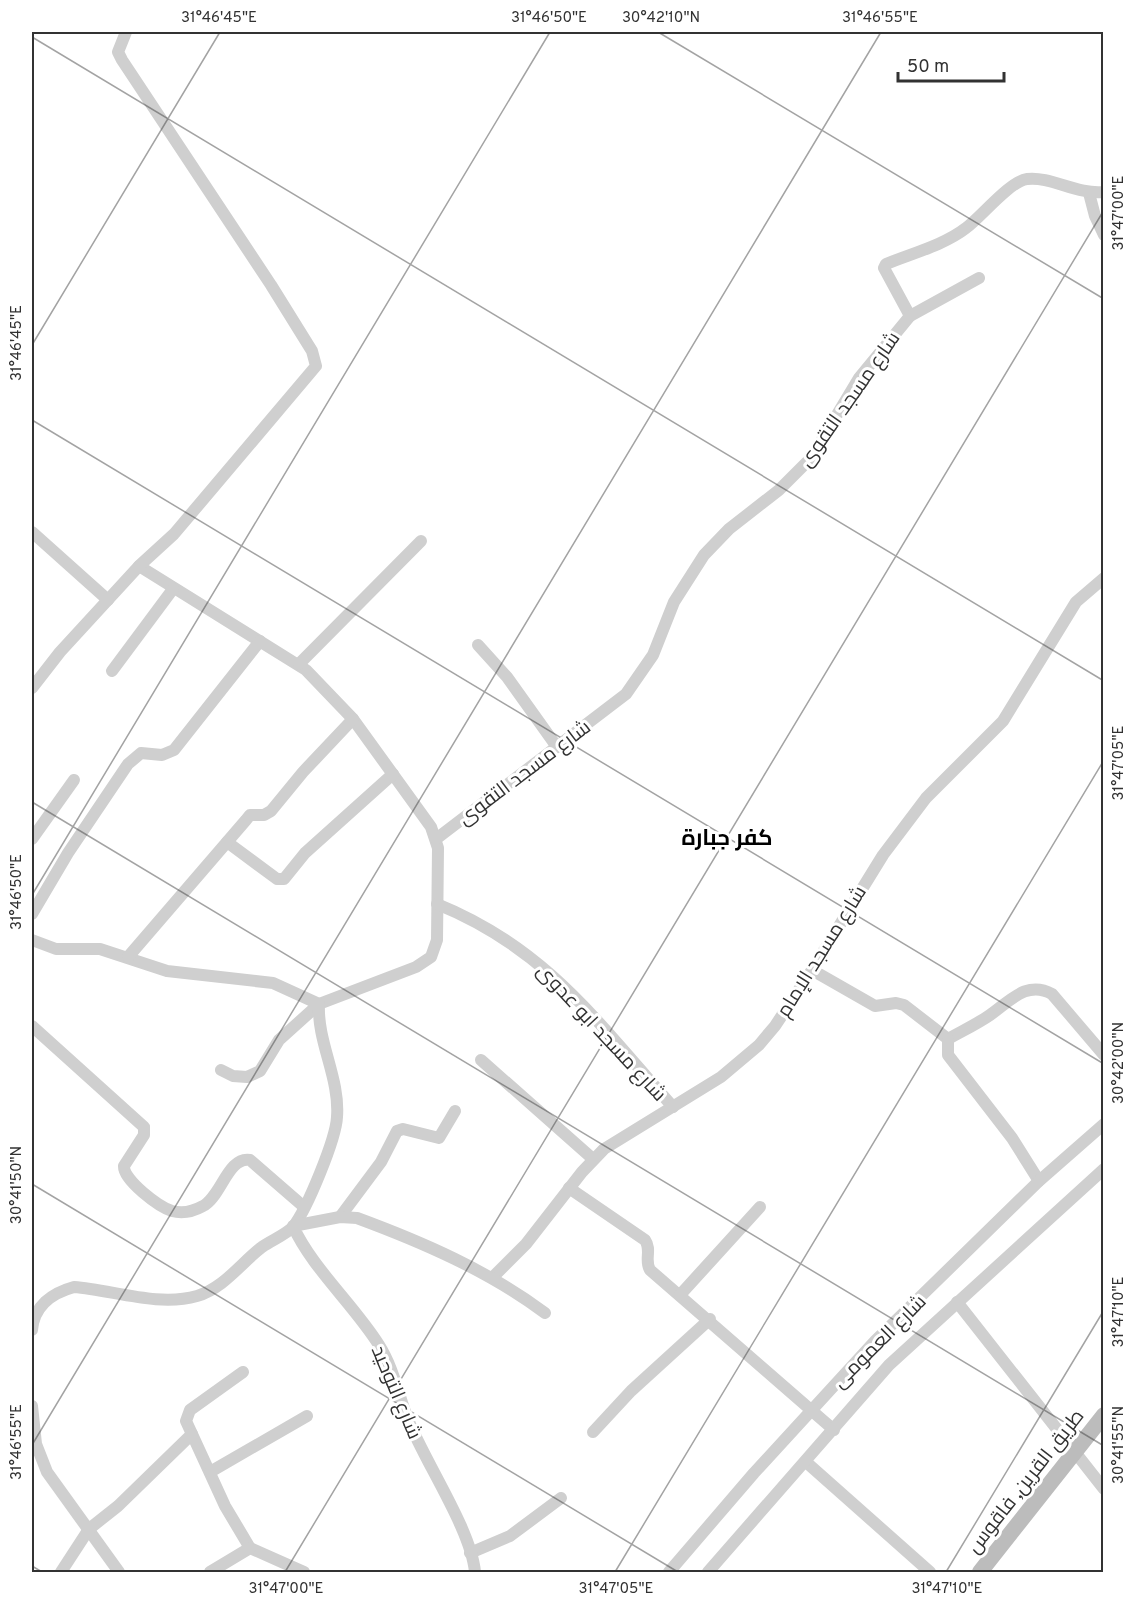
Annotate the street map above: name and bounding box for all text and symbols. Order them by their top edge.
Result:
text: 31°46'45"E [181,9,257,28]
text: 31°46'50"E [511,9,587,28]
text: 30°42'10"N [622,9,700,28]
text: 31°46'55"E [842,9,918,28]
scale bar [898,45,1004,83]
text: 50 m [907,56,949,79]
text: 31°47'00"E [1110,175,1129,251]
text: 31°46'45"E [8,305,27,381]
street label: شارع مسجد التقوى [794,327,907,473]
street label: شارع مسجد التقوى [454,715,597,832]
text: 31°47'05"E [1110,726,1129,800]
district label: كفر جبارة [681,826,773,853]
text: 31°46'50"E [8,854,27,930]
street label: شارع مسجد الإمام [772,881,874,1023]
street label: شارع مسجد ابو عدوى [530,959,671,1108]
text: 30°42'00"N [1110,1022,1129,1104]
text: 30°41'50"N [8,1146,27,1224]
text: 31°47'10"E [1110,1276,1129,1348]
street label: شارع العمومى [828,1290,933,1395]
street label: شارع التوحيد [364,1342,427,1444]
text: 31°46'55"E [8,1404,27,1480]
street label: طريق القرين, فاقوس [962,1405,1091,1560]
text: 30°41'55"N [1110,1406,1129,1484]
text: 31°47'00"E [248,1580,324,1599]
text: 31°47'05"E [579,1580,653,1599]
text: 31°47'10"E [911,1580,983,1599]

